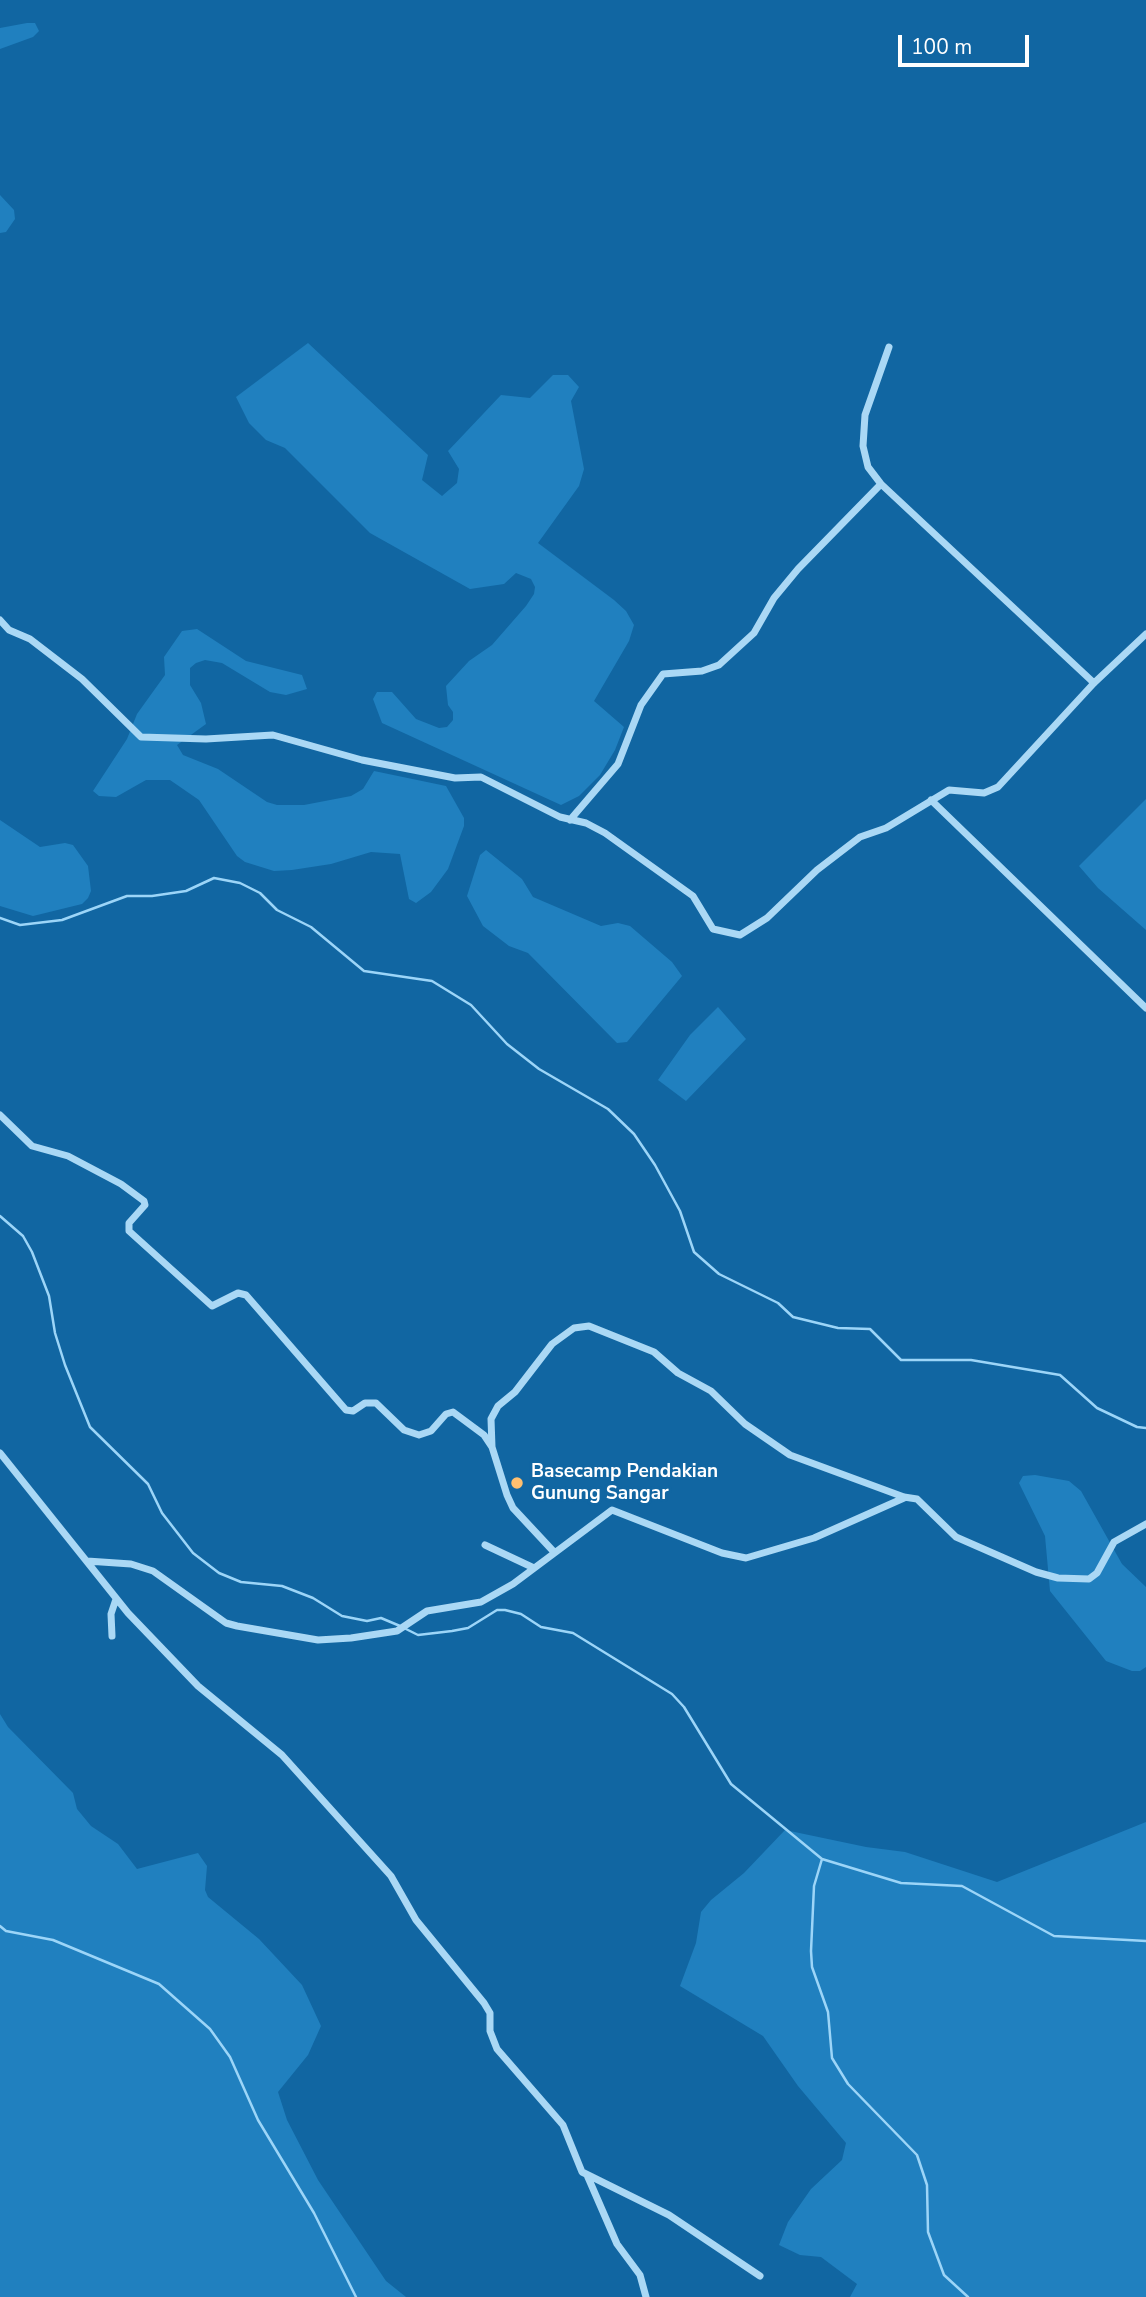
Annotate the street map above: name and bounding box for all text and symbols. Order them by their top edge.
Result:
scale bar [901,21,1032,65]
text: 100 m [911,33,972,61]
place label: Basecamp Pendakian Gunung Sangar [531,1461,718,1505]
marker: Basecamp Pendakian Gunung Sangar [509,1475,525,1491]

